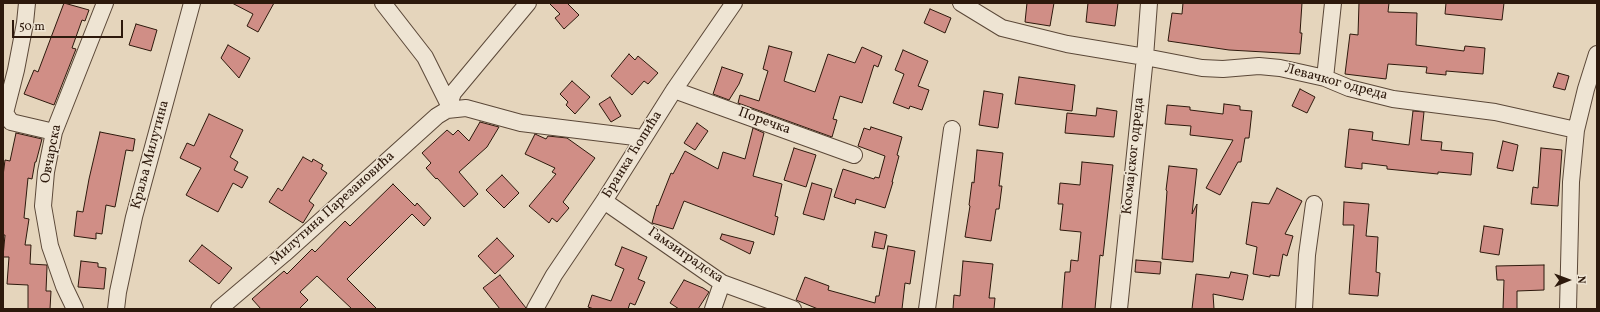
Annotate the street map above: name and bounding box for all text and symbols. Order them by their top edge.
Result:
scale bar [14,12,125,38]
text: 50 m [19,19,45,35]
street label: Левачког одреда [1283,61,1389,105]
street label: Космајског одреда [1119,96,1149,216]
street label: Краља Милутина [128,99,174,211]
street label: Поречка [736,105,792,139]
street label: Бранка Ћопића [599,108,667,202]
street label: Овчарска [38,123,66,185]
street label: Милутина Парезановића [267,149,399,269]
street label: Гамзиградска [644,224,726,288]
north arrow [1548,260,1588,300]
text: N [1573,276,1588,284]

